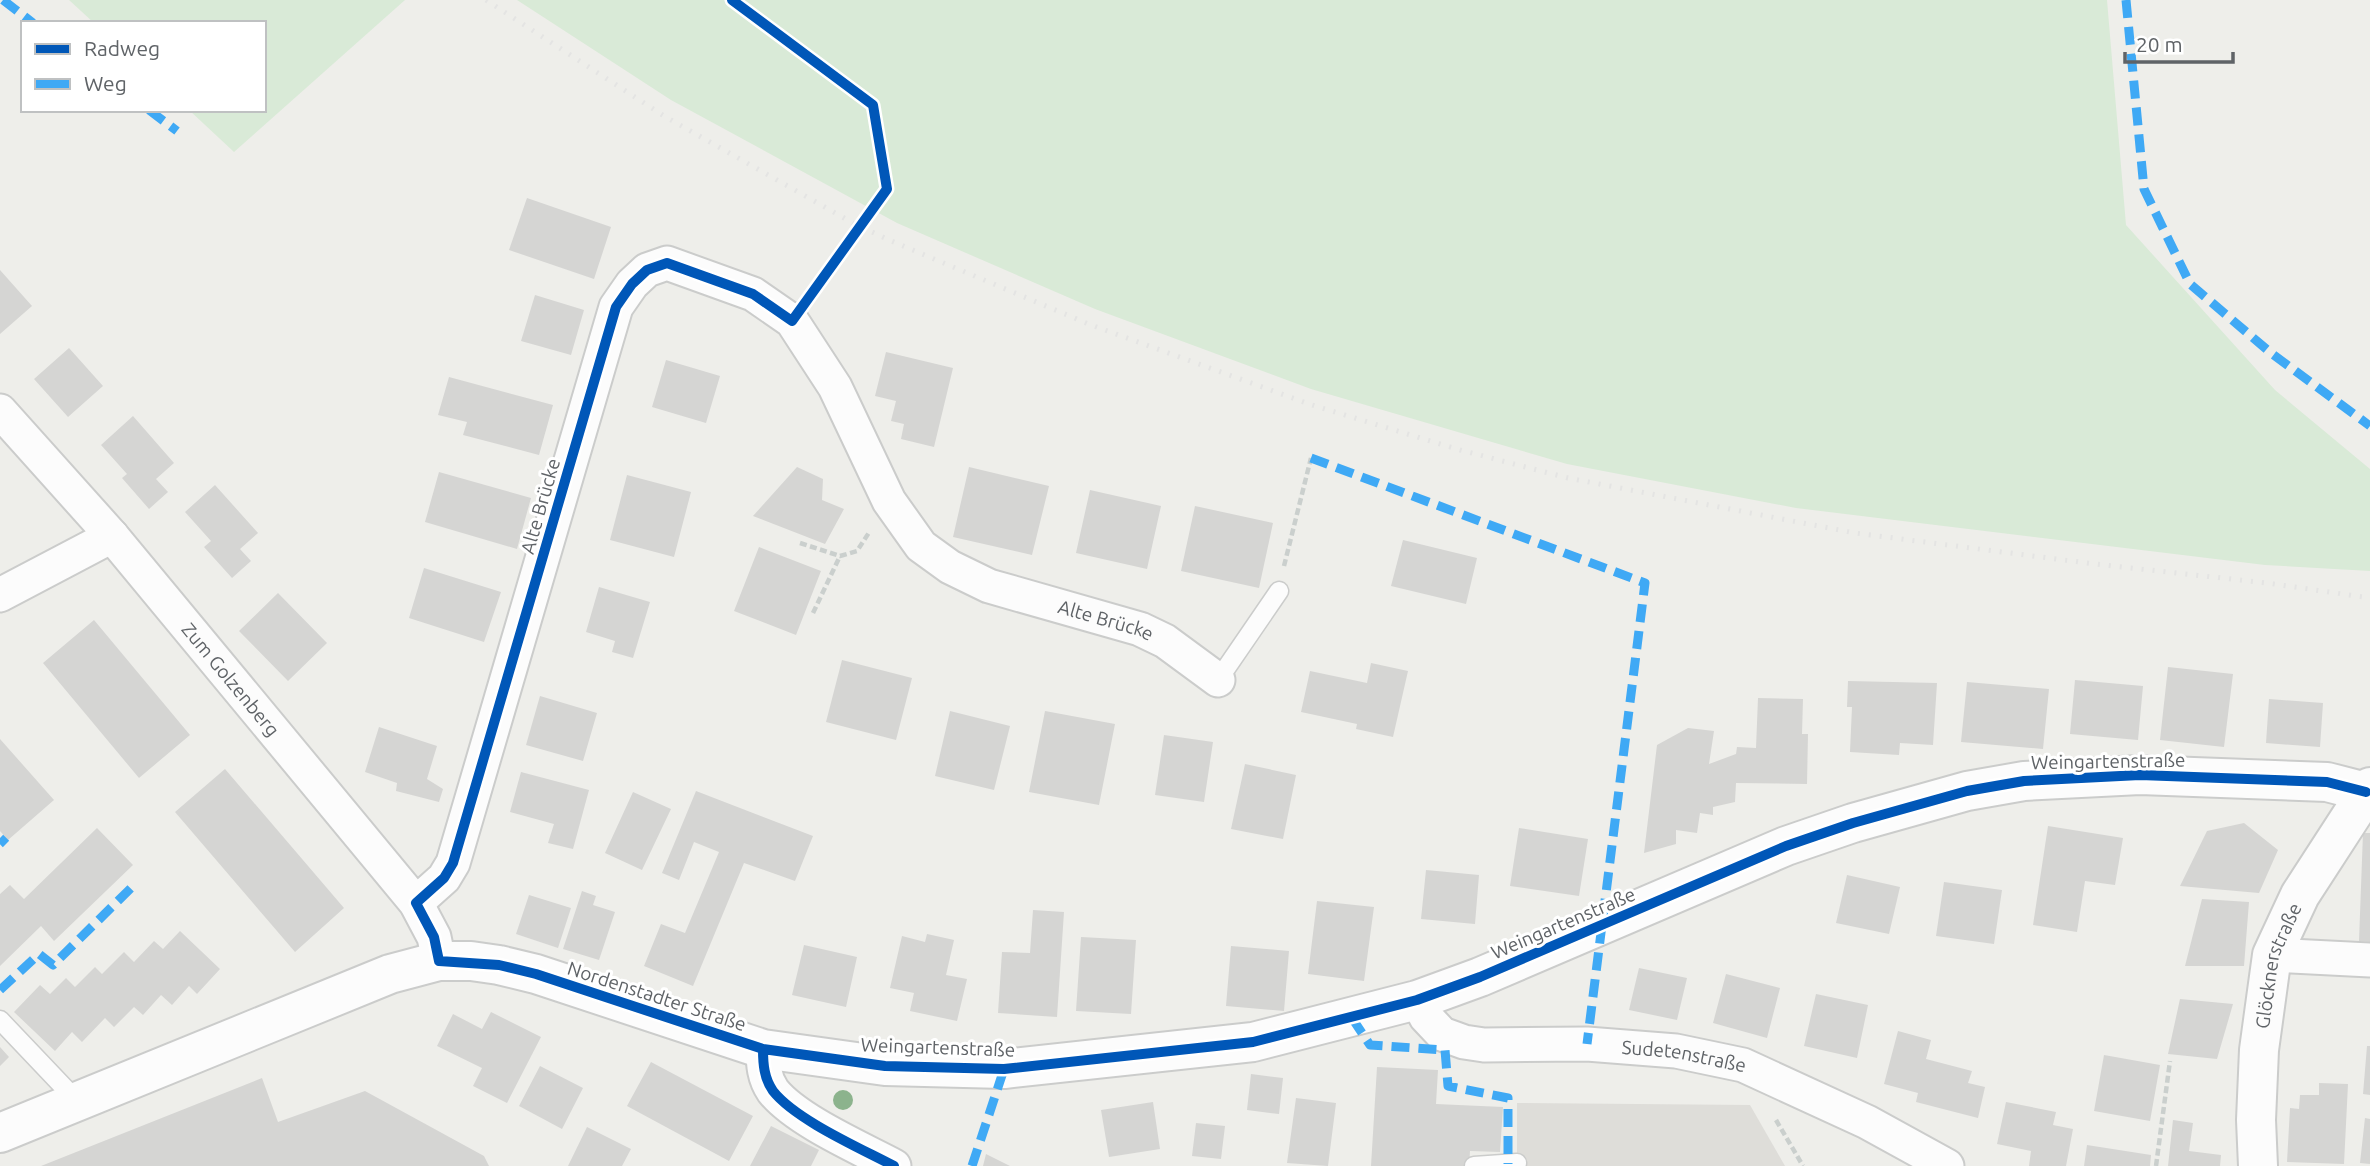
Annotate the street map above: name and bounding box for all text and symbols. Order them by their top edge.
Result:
legend [21,21,266,112]
scale bar [2125,21,2234,65]
text: 20 m [2136,32,2183,56]
text: Radweg [84,36,160,60]
text: Weg [84,71,127,95]
street label: Alte Brücke [516,456,564,556]
street label: Alte Brücke [1056,595,1157,645]
street label: Zum Golzenberg [177,618,284,741]
street label: Weingartenstraße [2031,749,2185,773]
street label: Weingartenstraße [1488,883,1638,963]
street label: Glöcknerstraße [2251,899,2306,1030]
street label: Nordenstadter Straße [565,957,749,1035]
street label: Weingartenstraße [860,1033,1016,1061]
street label: Sudetenstraße [1621,1036,1748,1076]

